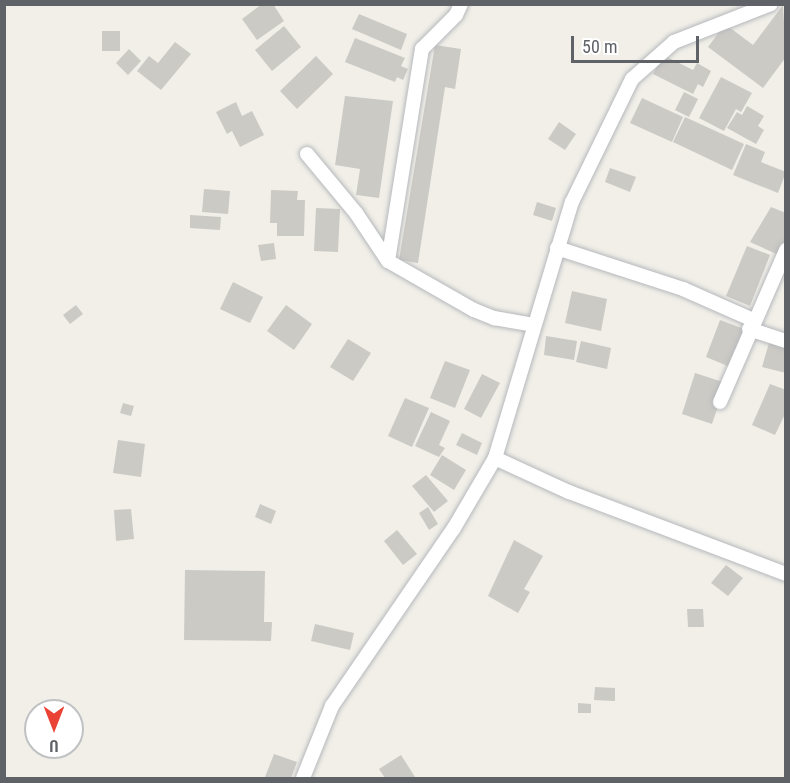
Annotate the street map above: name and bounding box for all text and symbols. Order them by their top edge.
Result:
scale bar [574,24,702,62]
text: 50 m [582,36,617,57]
north arrow [24,699,84,759]
text: U [49,736,59,755]

